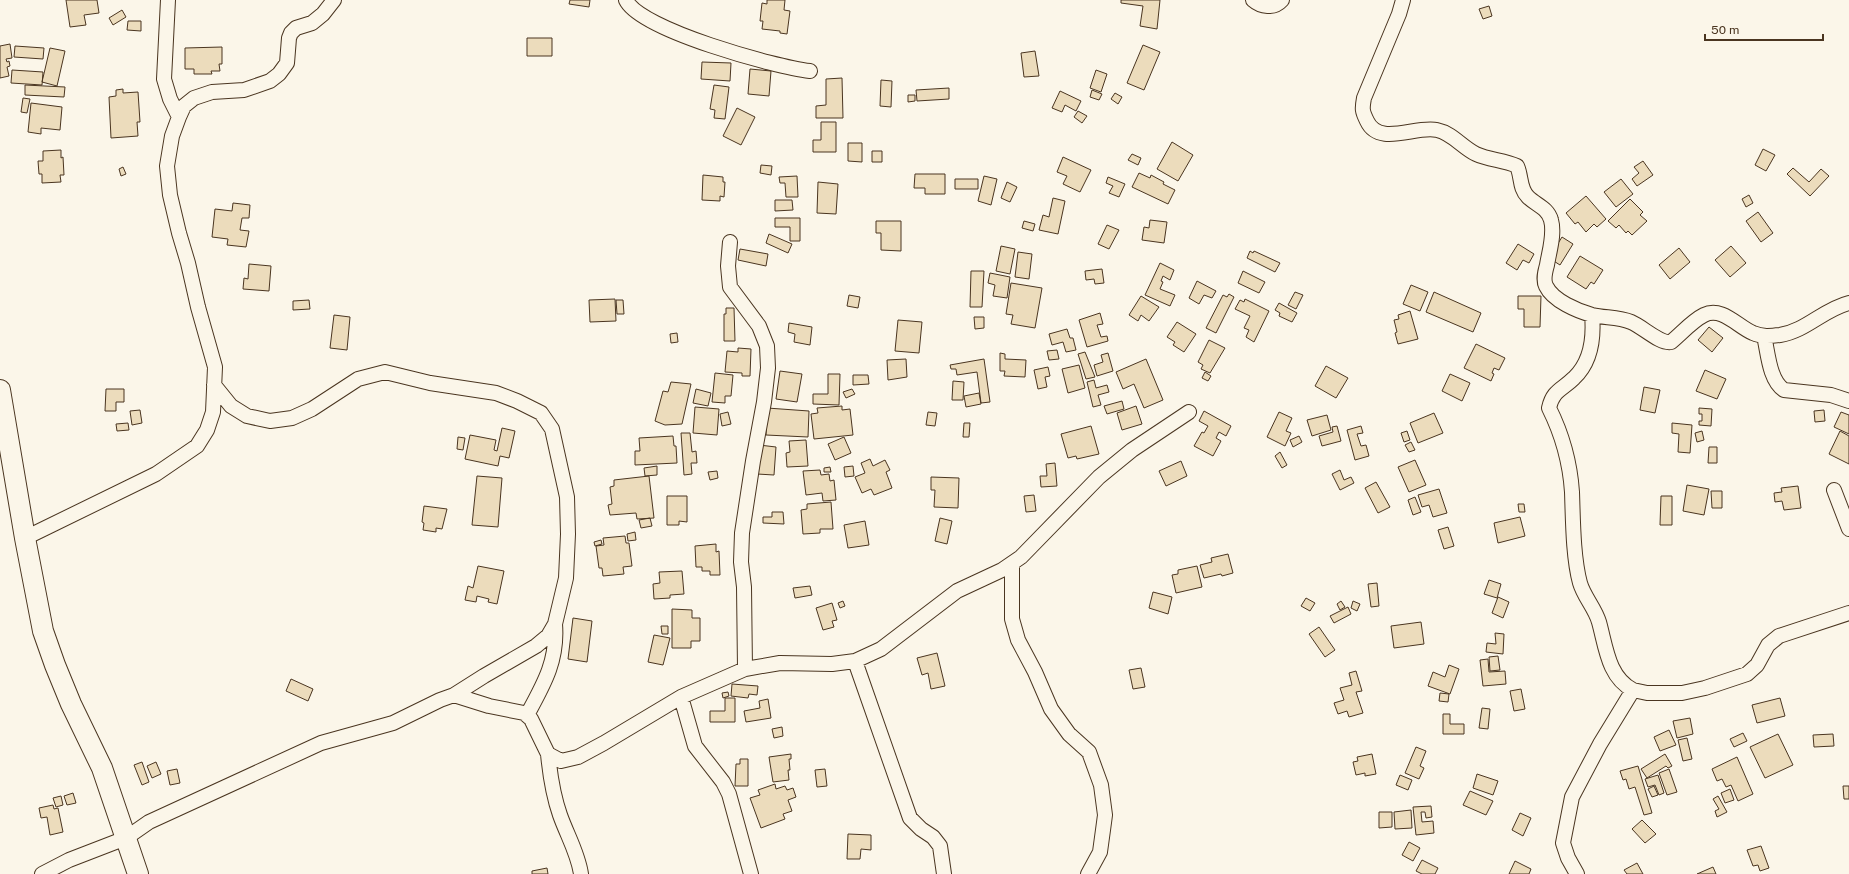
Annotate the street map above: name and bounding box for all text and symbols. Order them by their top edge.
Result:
scale bar [1705,16,1823,42]
text: 50 m [1711,23,1739,37]

